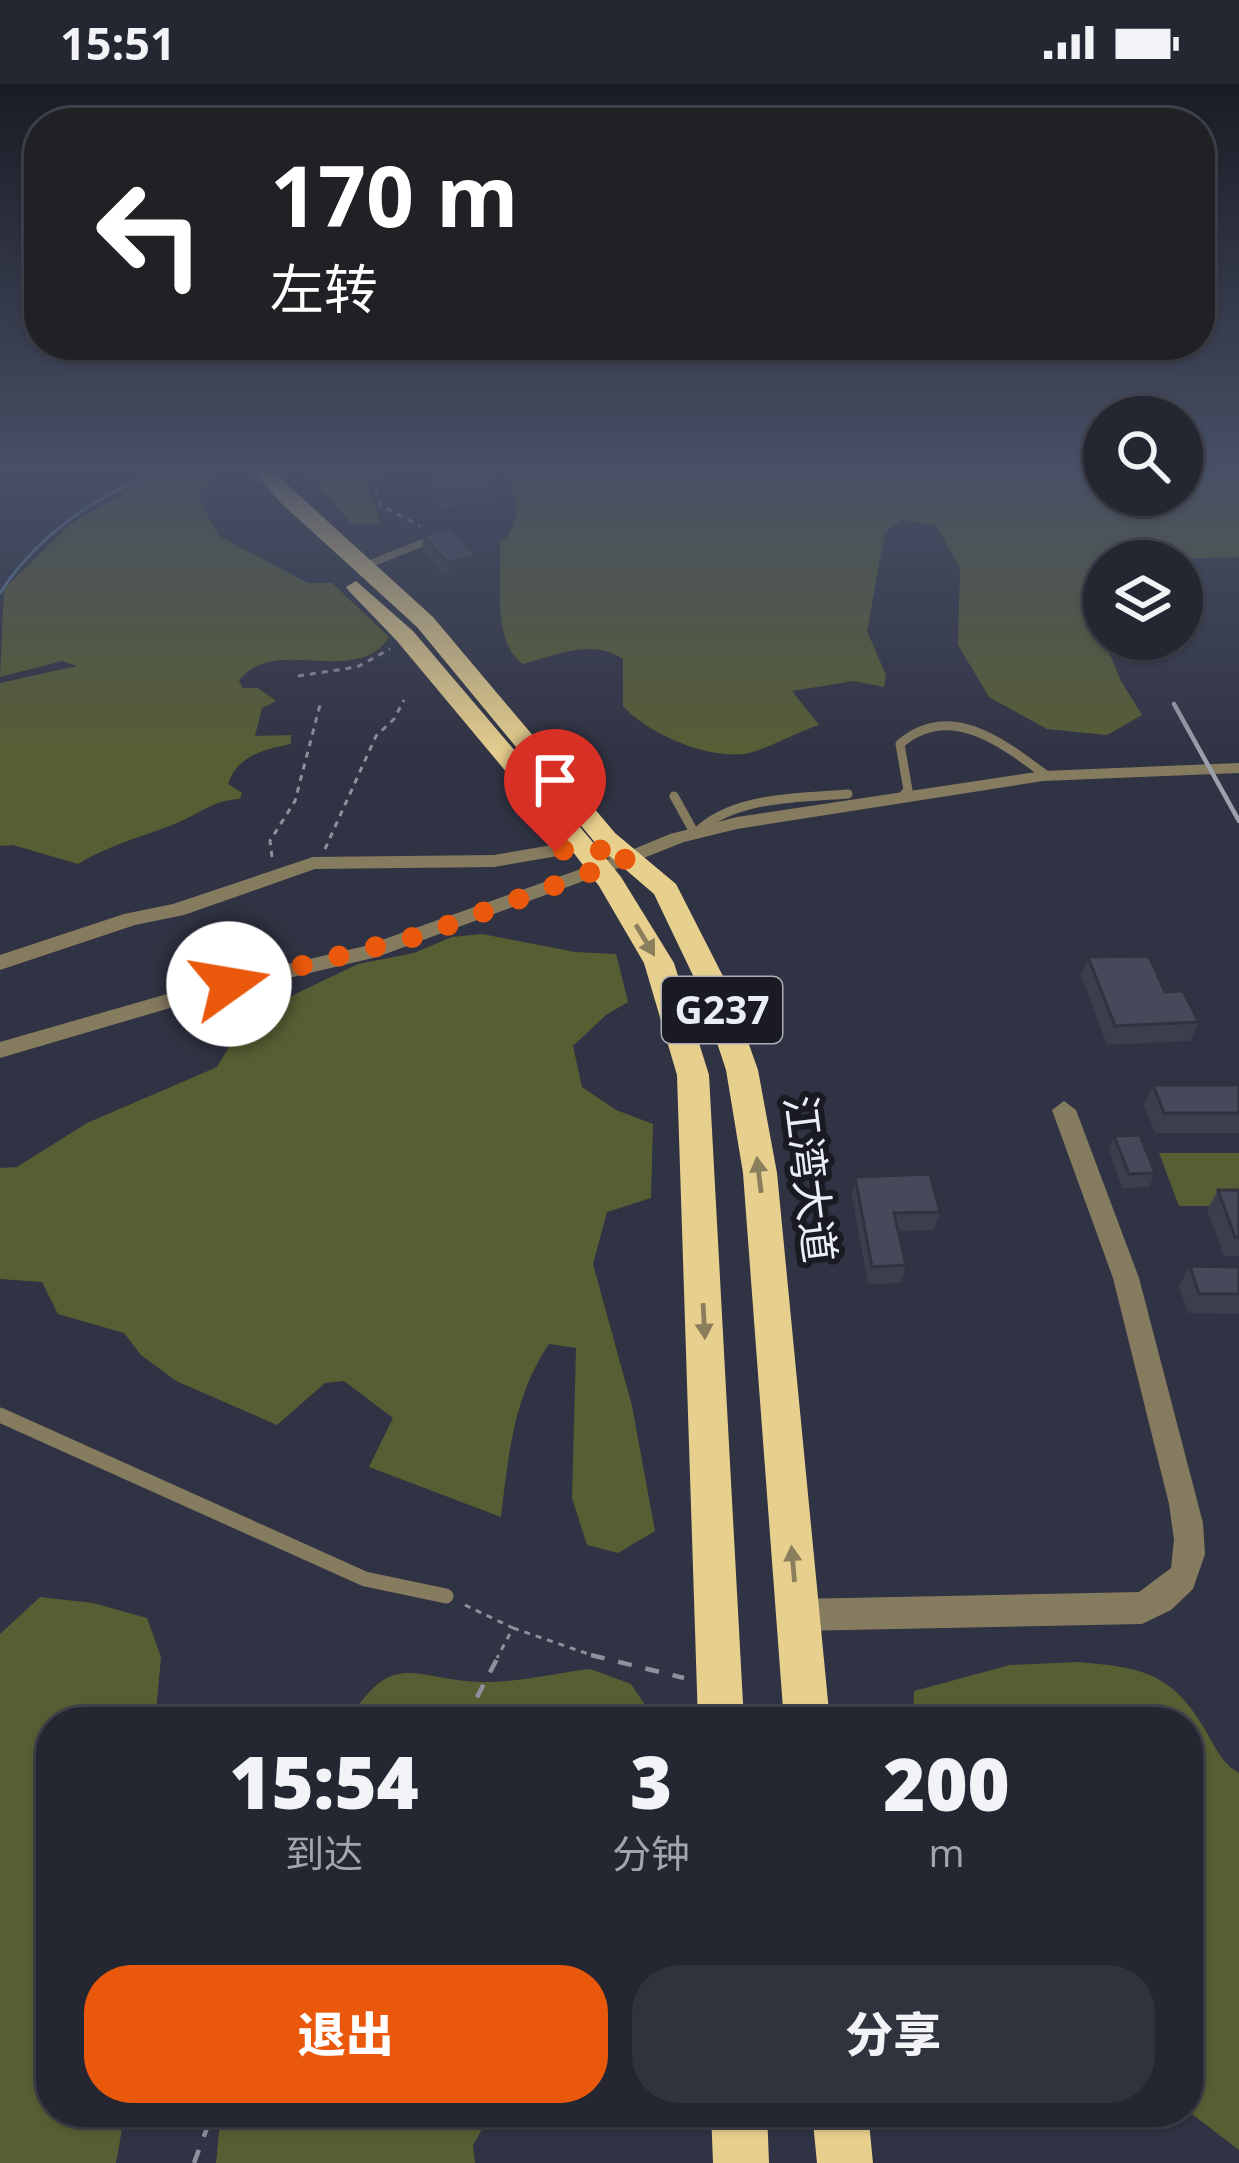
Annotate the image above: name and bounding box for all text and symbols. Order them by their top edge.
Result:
text: 15:51 [60,12,176,73]
text: 170 m [270,137,518,252]
icon: left [72,156,228,312]
text: 左转 [270,251,378,325]
map controls [1083,396,1203,660]
button: search [1083,396,1203,516]
button: layers [1083,540,1203,660]
pin [504,729,606,852]
icon: arrive [522,747,588,813]
position arrow [166,921,292,1047]
one-way arrow [634,923,655,957]
road number: G237 [662,977,782,1043]
street label: 江湾大道 [773,1092,850,1266]
one-way arrow [749,1156,768,1193]
one-way arrow [694,1303,713,1341]
one-way arrow [784,1545,803,1582]
text: 15:54 [229,1732,419,1830]
text: 3 [630,1732,672,1830]
text: 200 [883,1734,1010,1832]
text: m [928,1825,965,1878]
text: 到达 [285,1826,363,1879]
text: 分钟 [612,1826,690,1879]
button: 退出 [84,1965,608,2103]
button: 分享 [632,1965,1155,2103]

